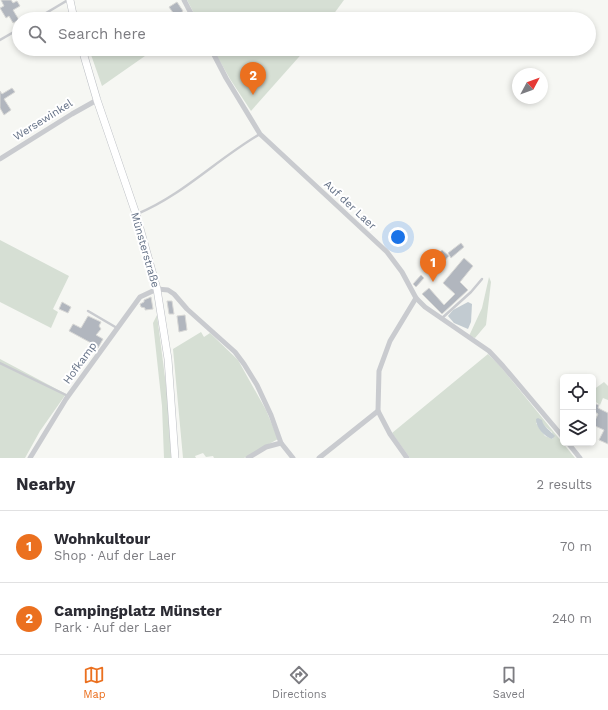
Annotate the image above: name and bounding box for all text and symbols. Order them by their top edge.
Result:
search box [12,12,596,56]
icon: search [26,23,48,45]
text: Search here [58,25,146,43]
pin: 2 [240,62,266,95]
north arrow [512,68,548,104]
street label: Wersewinkel [11,96,76,143]
street label: Auf der Laer [321,178,379,233]
street label: Münsterstraße [128,211,162,289]
your location [388,227,408,247]
pin: 1 [420,249,446,282]
street label: Hofkamp [60,339,100,386]
map controls [560,374,596,446]
button: locate [560,374,596,410]
button: layers [560,410,596,446]
text: Nearby [16,474,75,494]
text: 2 results [537,477,592,492]
text: Wohnkultour [54,530,150,548]
text: 1 [26,539,32,554]
text: 70 m [560,539,592,554]
text: Shop · Auf der Laer [54,548,176,563]
text: Campingplatz Münster [54,602,222,620]
text: 2 [25,611,33,626]
text: 240 m [552,611,592,626]
text: Park · Auf der Laer [54,620,172,635]
tab: Map [83,664,106,701]
tab: Directions [272,664,326,701]
tab: Saved [493,664,525,701]

